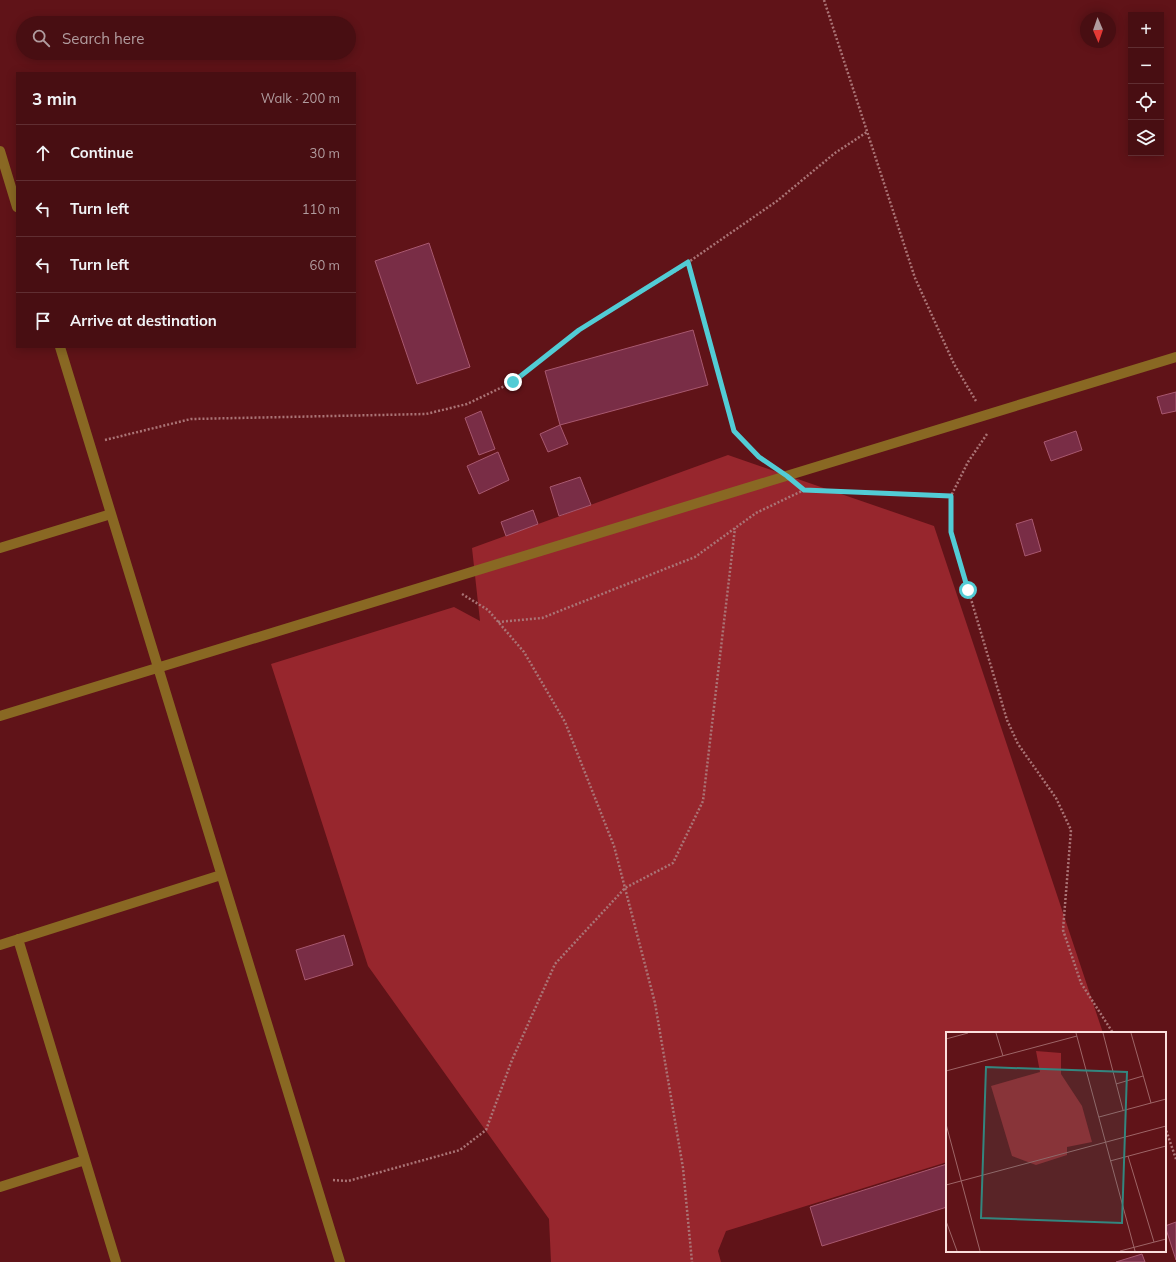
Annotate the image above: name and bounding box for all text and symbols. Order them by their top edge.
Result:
north arrow [1080,12,1116,48]
map controls [1128,12,1164,156]
button: + [1128,12,1164,48]
search box [16,16,356,60]
icon: search [30,27,52,49]
text: Search here [62,29,144,48]
button: − [1128,48,1164,84]
button: locate [1128,84,1164,120]
text: 3 min [32,88,77,109]
text: Walk · 200 m [261,90,340,106]
button: layers [1128,120,1164,156]
icon: ahead [32,142,54,164]
text: Continue [70,143,133,162]
text: 30 m [310,145,340,161]
icon: left [32,198,54,220]
text: Turn left [70,199,129,218]
text: 110 m [302,201,340,217]
icon: left [32,254,54,276]
text: Turn left [70,255,129,274]
text: 60 m [310,257,340,273]
icon: arrive [32,310,54,332]
text: Arrive at destination [70,311,217,330]
route end [504,373,522,391]
route start [959,581,977,599]
inset map [946,1032,1166,1252]

